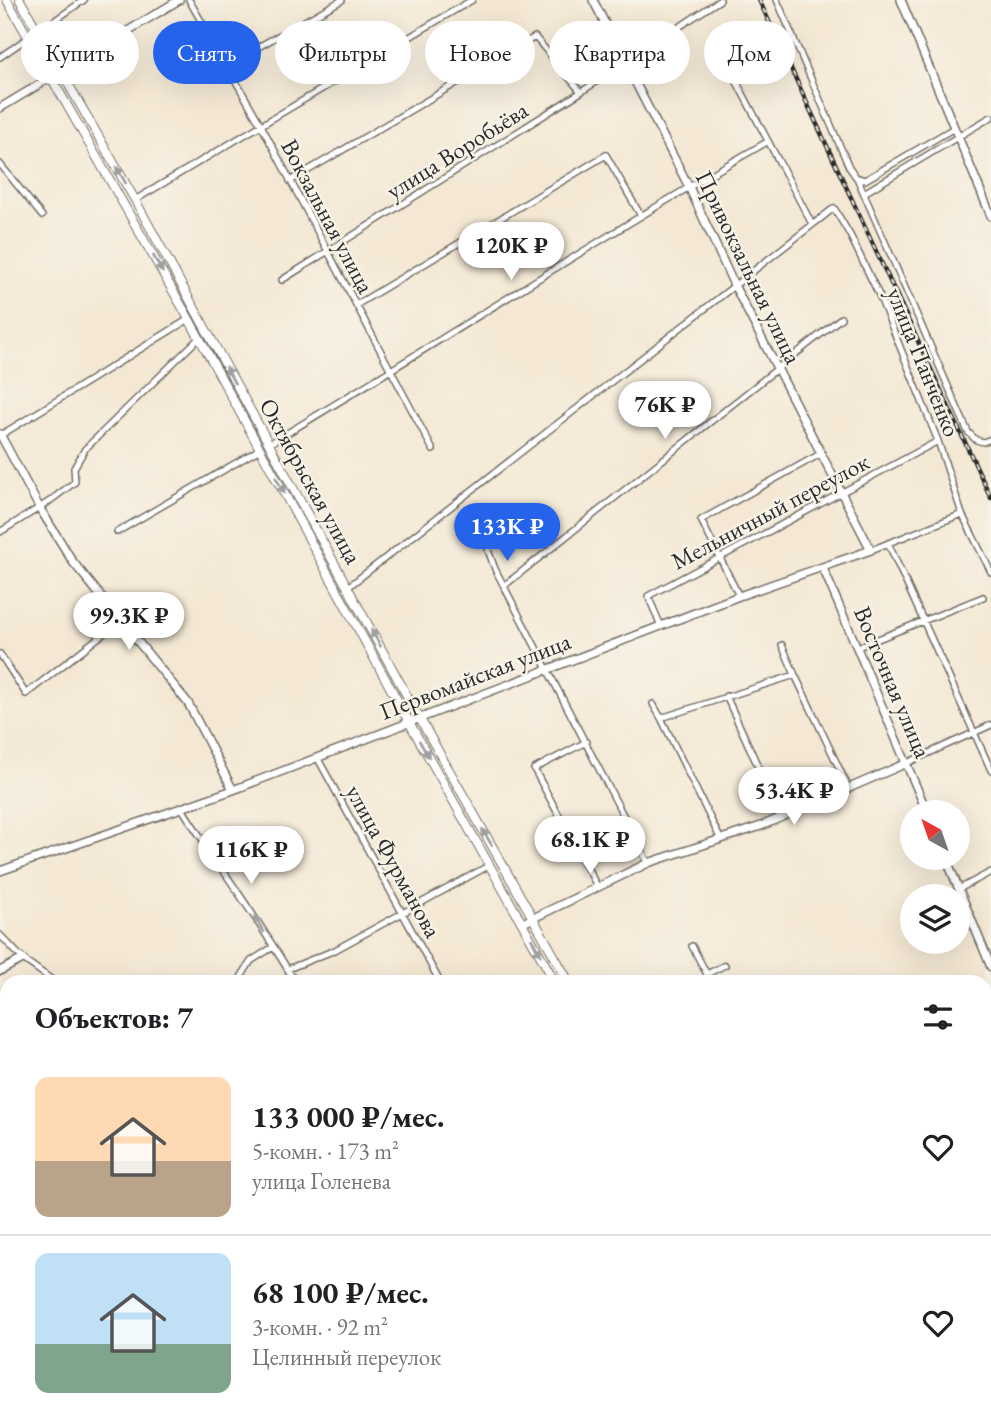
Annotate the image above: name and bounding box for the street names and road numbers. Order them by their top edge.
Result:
street label: улица Воробьёва [380,94,534,206]
street label: Вокзальная улица [274,133,382,299]
street label: Привокзальная улица [689,165,809,369]
street label: улица Панченко [880,283,968,441]
street label: Октябрьская улица [253,393,370,570]
street label: Мельничный переулок [666,445,875,576]
street label: Восточная улица [847,601,939,763]
street label: Первомайская улица [375,625,575,727]
street label: улица Фурманова [339,779,449,943]

